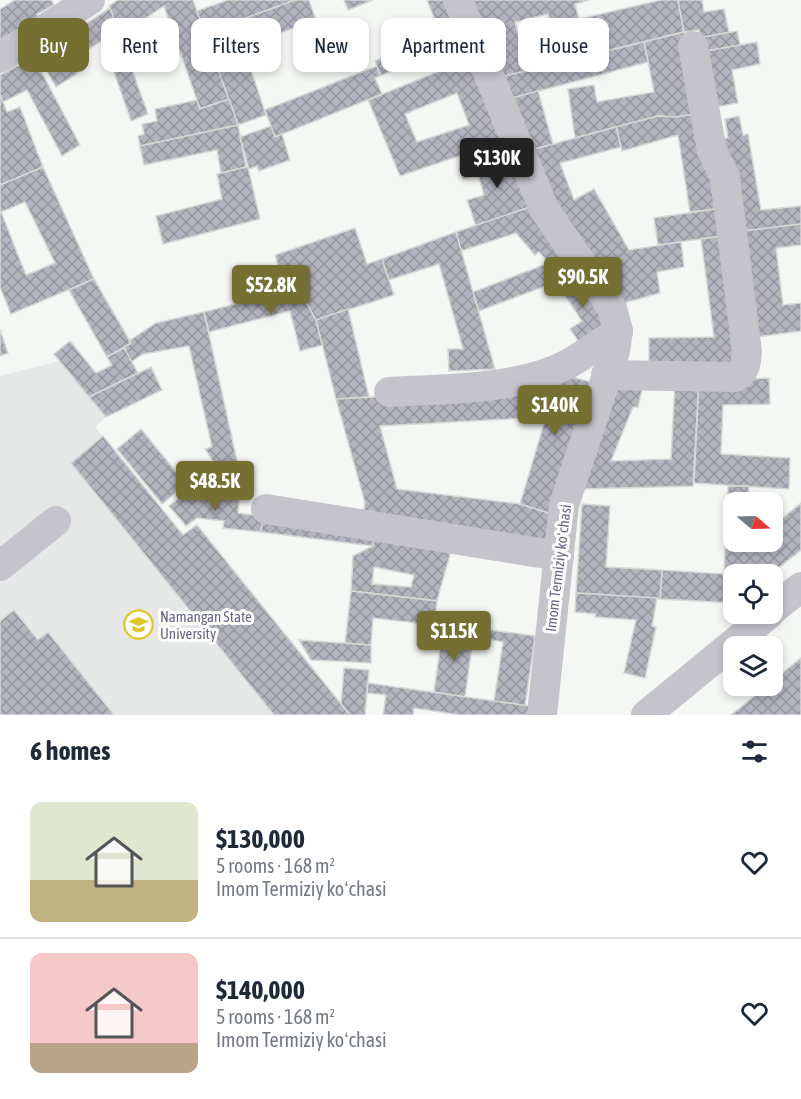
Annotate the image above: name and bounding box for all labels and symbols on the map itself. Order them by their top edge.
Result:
pin: $130K [455,138,539,189]
pin: $90.5K [534,257,632,308]
pin: $52.8K [222,265,320,316]
pin: $140K [513,385,597,436]
pin: $48.5K [166,461,264,512]
north arrow [723,492,783,552]
street label: Imom Termiziy koʻchasi [542,503,574,633]
place label: Namangan State University [160,608,252,642]
school or university icon: Namangan State University [123,609,155,641]
pin: $115K [412,611,496,662]

